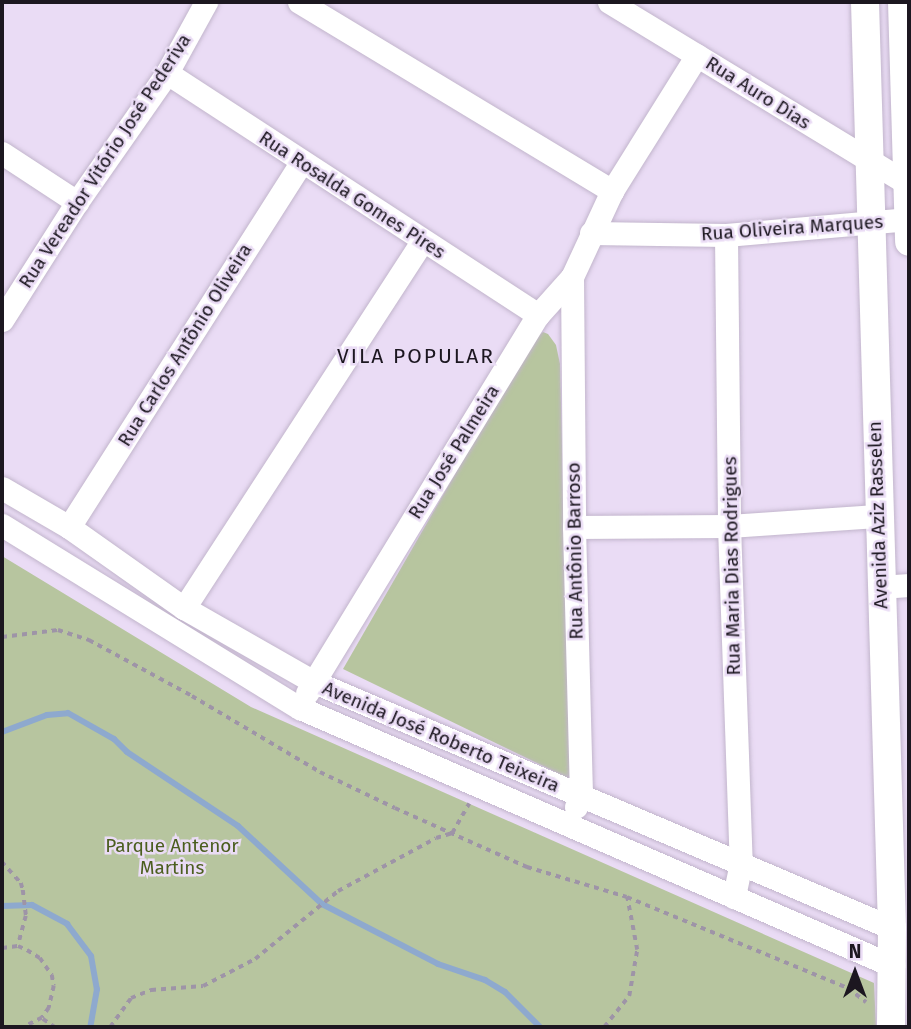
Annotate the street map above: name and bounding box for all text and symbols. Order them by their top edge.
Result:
street label: Rua Vereador Vitório José Pederiva [14,30,196,292]
street label: Rua Auro Dias [701,52,815,134]
street label: Rua Rosalda Gomes Pires [255,126,449,264]
street label: Rua Oliveira Marques [700,210,884,246]
street label: Rua Carlos Antônio Oliveira [113,239,257,451]
district label: VILA POPULAR [339,343,493,369]
street label: Rua José Palmeira [404,381,504,523]
street label: Avenida Aziz Rasselen [863,421,893,609]
street label: Rua Maria Dias Rodrigues [719,456,745,676]
street label: Rua Antônio Barroso [562,462,588,640]
street label: Avenida José Roberto Teixeira [319,677,563,797]
park label: Parque Antenor Martins [105,835,239,879]
north arrow [820,938,890,1008]
text: N [849,940,861,963]

